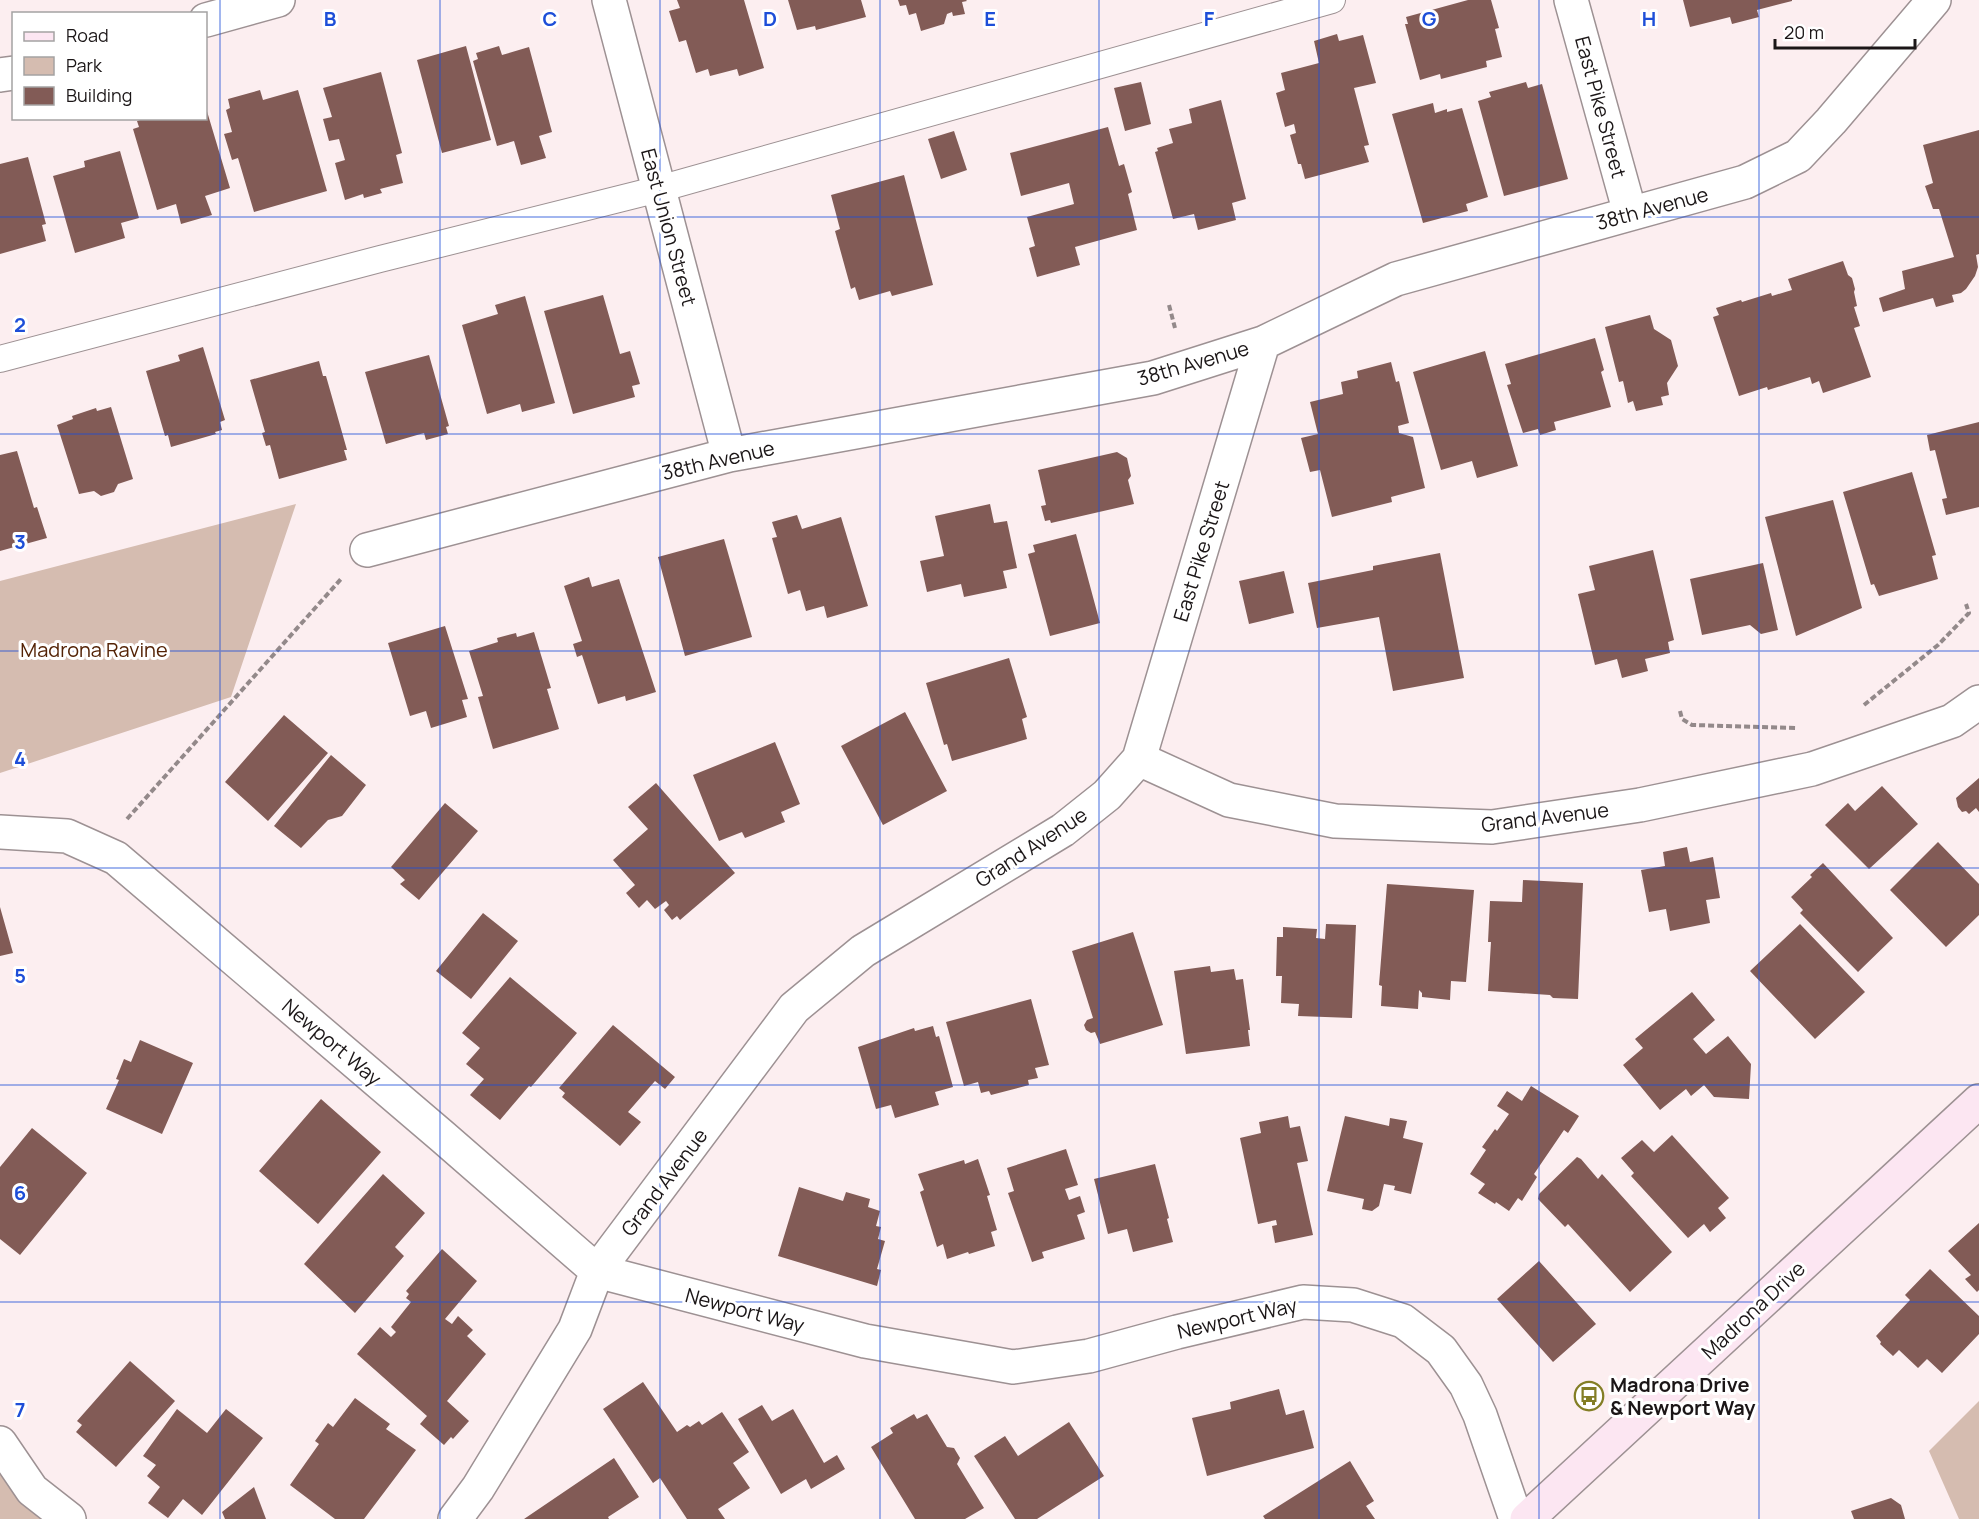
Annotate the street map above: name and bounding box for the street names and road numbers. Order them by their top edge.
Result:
street label: East Pike Street [1569,33,1633,181]
street label: East Union Street [635,145,703,309]
street label: 38th Avenue [1593,180,1711,236]
street label: 38th Avenue [1134,334,1252,392]
street label: 38th Avenue [659,434,777,486]
street label: East Pike Street [1167,477,1235,625]
street label: Grand Avenue [1480,796,1610,838]
street label: Grand Avenue [970,801,1092,893]
street label: Newport Way [277,992,388,1092]
street label: Grand Avenue [615,1123,713,1241]
street label: Madrona Drive [1695,1255,1811,1365]
street label: Newport Way [683,1281,808,1339]
street label: Newport Way [1174,1291,1300,1345]

